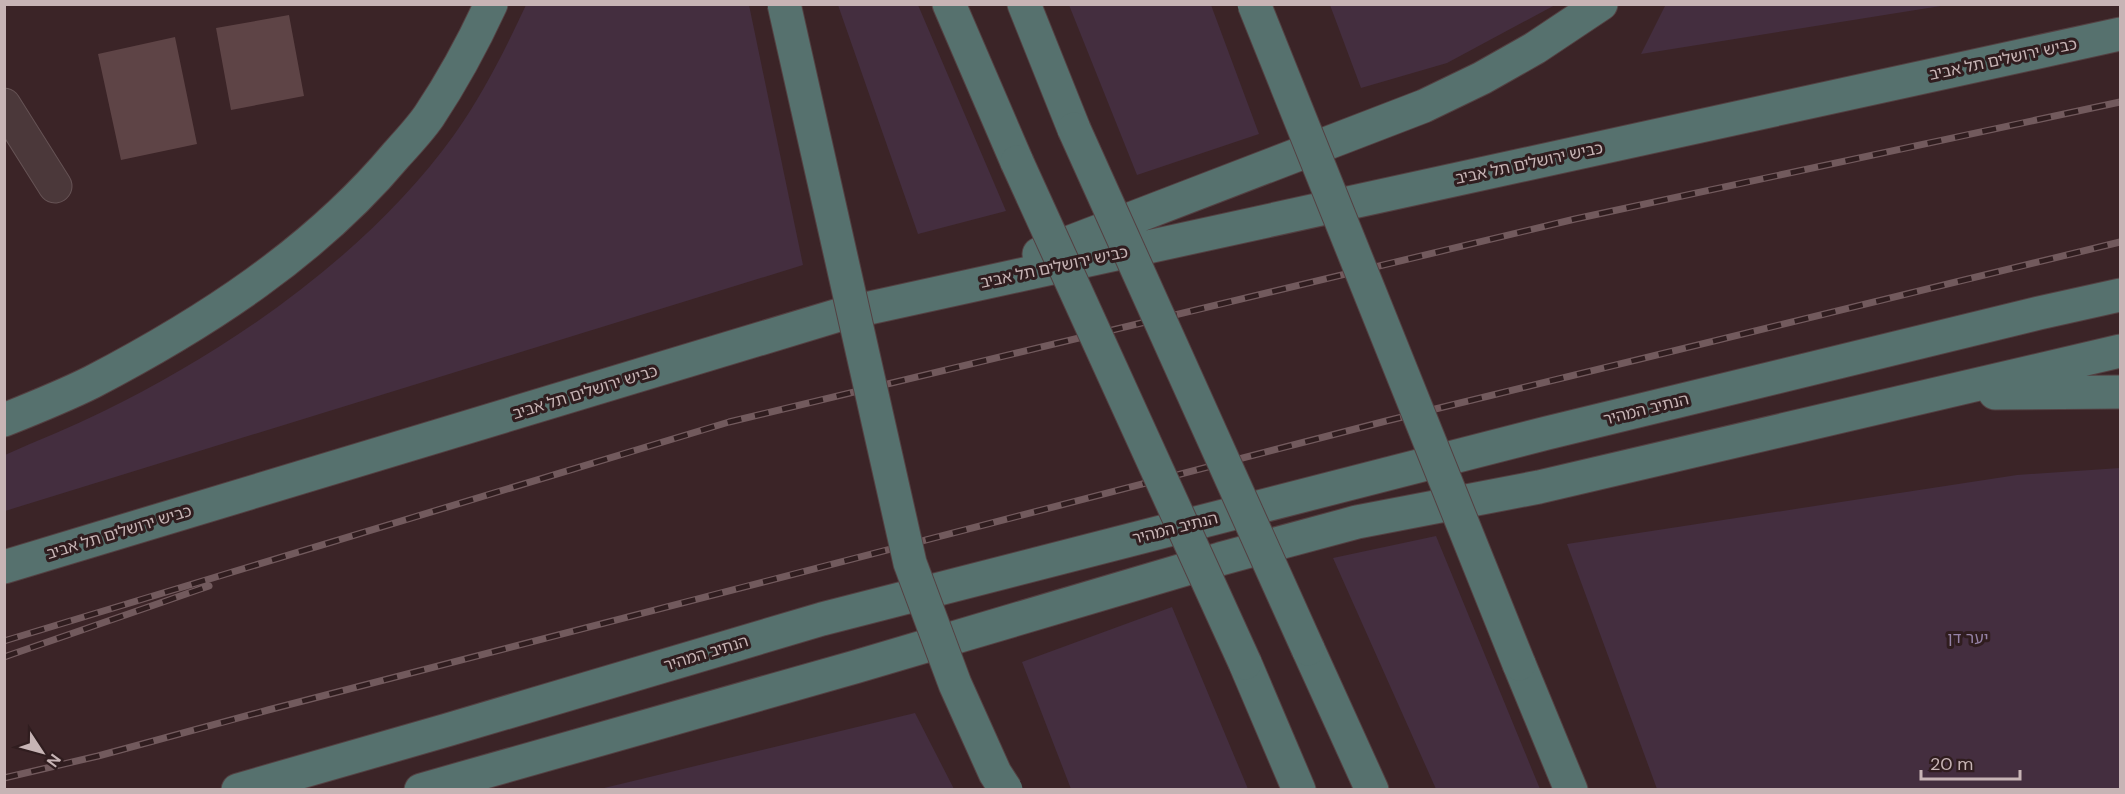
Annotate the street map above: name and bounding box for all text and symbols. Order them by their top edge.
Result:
street label: כביש ירושלים תל אביב [1927,33,2079,85]
street label: כביש ירושלים תל אביב [1453,137,1605,189]
street label: כביש ירושלים תל אביב [978,241,1130,293]
street label: כביש ירושלים תל אביב [510,360,660,424]
street label: הנתיב המהיר [1601,388,1691,430]
street label: כביש ירושלים תל אביב [44,500,194,564]
street label: הנתיב המהיר [1130,507,1220,549]
park label: יער דן [1948,627,1988,648]
street label: הנתיב המהיר [661,630,751,676]
north arrow [12,722,72,782]
scale bar [1921,743,2020,781]
text: N [42,750,66,771]
text: 20 m [1930,752,1973,776]

